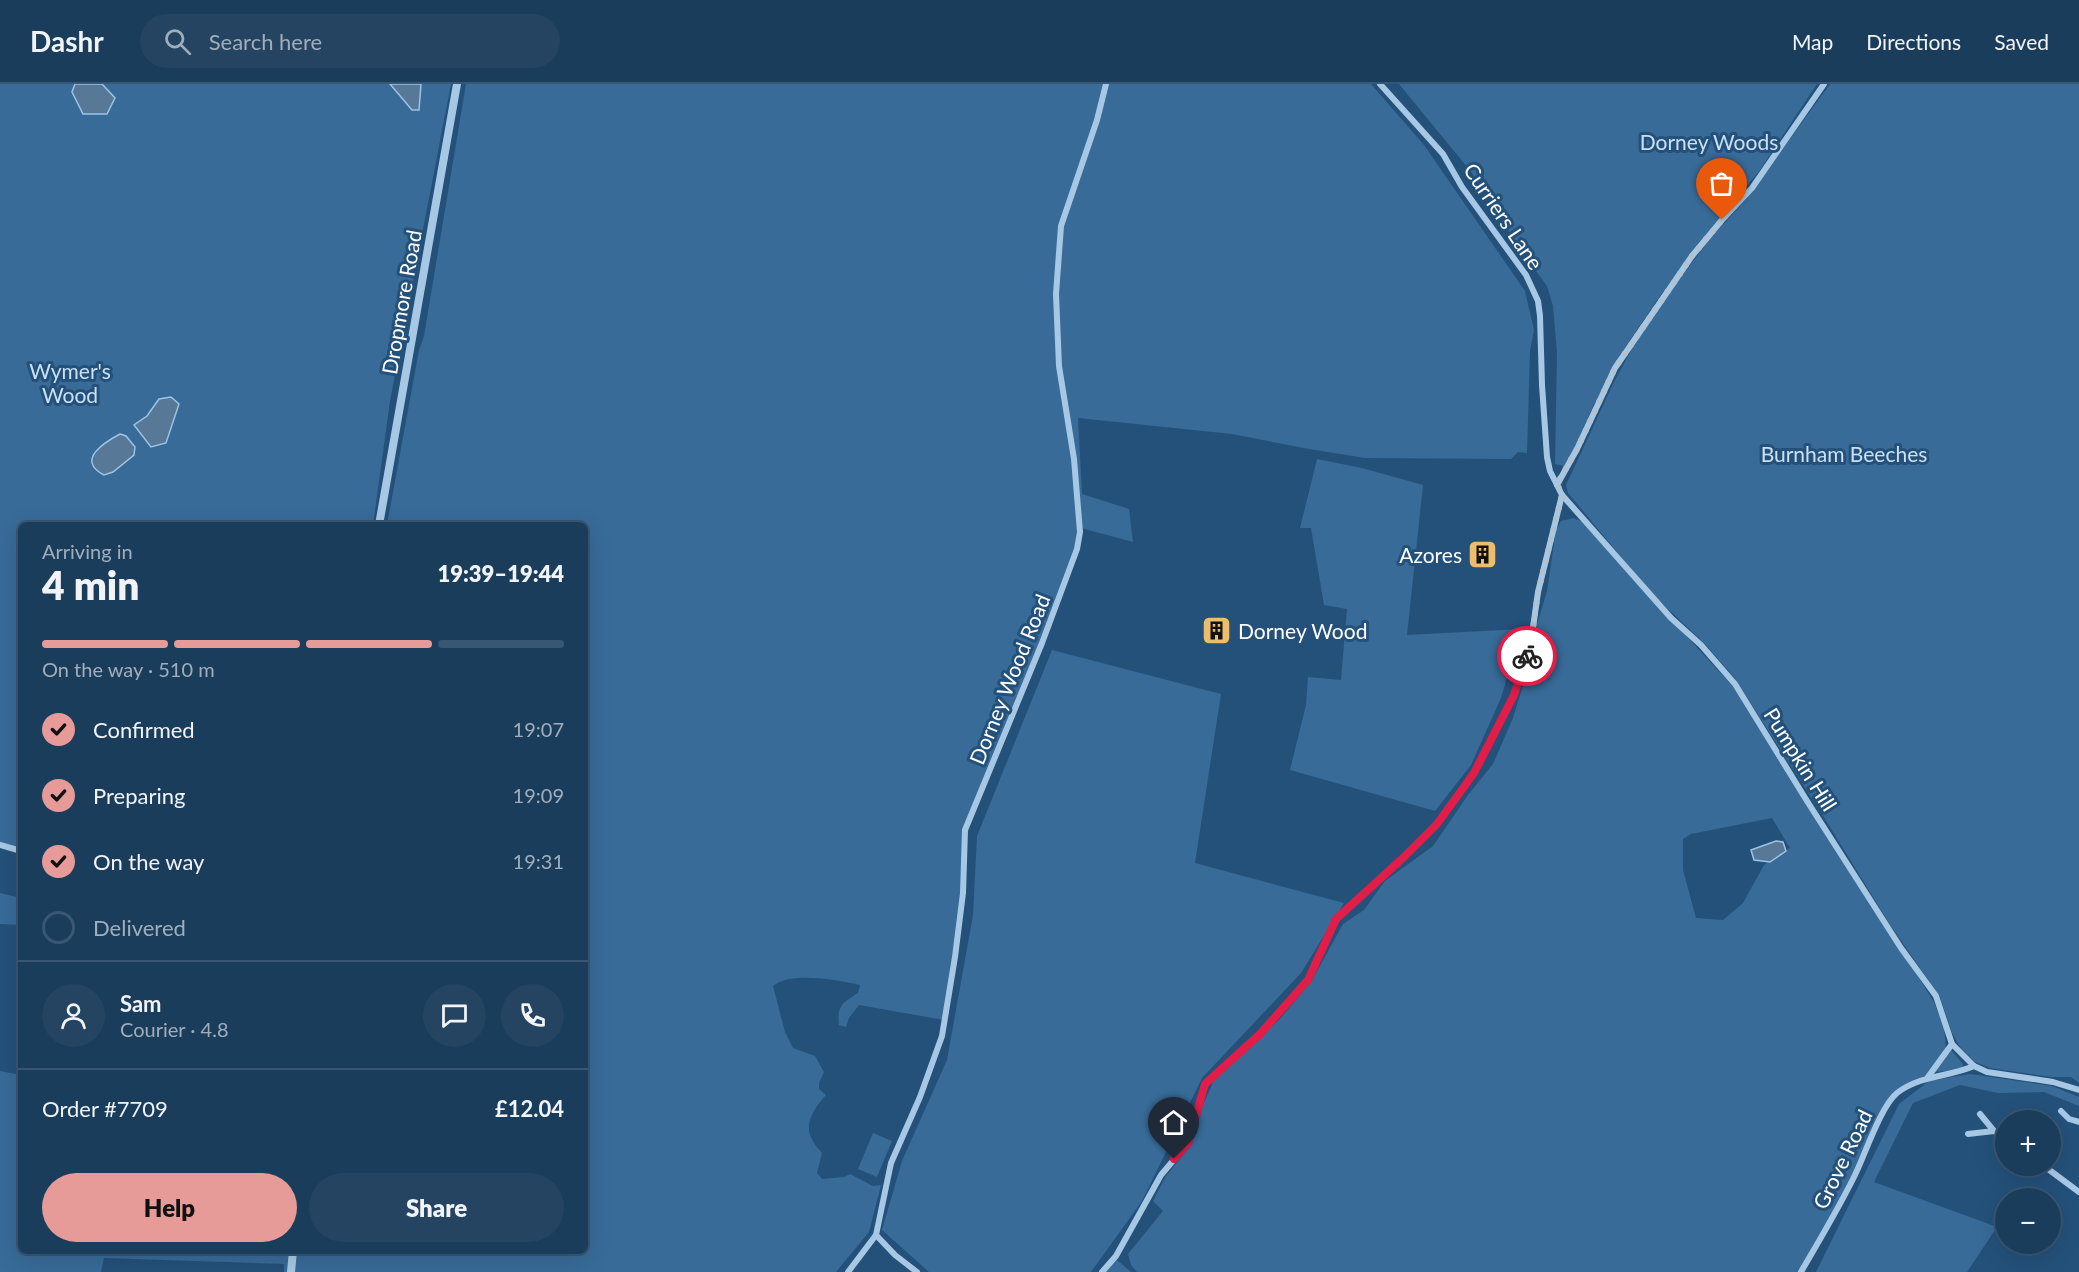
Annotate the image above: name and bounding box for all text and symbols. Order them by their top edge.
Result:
search box [140,14,560,68]
text: Dashr [30,24,104,58]
icon: search [161,25,194,58]
text: Search here [209,28,322,55]
text: Map [1792,29,1833,54]
text: Directions [1866,29,1961,54]
text: Saved [1994,29,2049,54]
park label: Dorney Woods [1640,129,1778,154]
street label: Curriers Lane [1459,158,1549,274]
pin [1696,158,1747,220]
icon: bag [1705,167,1738,200]
street label: Dropmore Road [376,228,426,376]
park label: Wymer's Wood [29,358,111,407]
park label: Burnham Beeches [1761,441,1927,466]
building icon: Azores [1467,538,1499,570]
text: Arriving in [42,539,133,563]
place label: Azores [1399,542,1462,567]
text: 19:39–19:44 [438,560,564,587]
text: 4 min [42,562,139,608]
street label: Dorney Wood Road [963,590,1055,768]
building icon: Dorney Wood [1201,614,1233,646]
place label: Dorney Wood [1238,618,1367,643]
courier [1497,626,1557,686]
icon: bike [1511,640,1544,673]
text: On the way · 510 m [42,657,215,681]
street label: Pumpkin Hill [1759,703,1843,815]
icon: check [42,713,75,746]
text: Confirmed [93,716,195,743]
text: 19:07 [513,717,564,741]
icon: check [42,779,75,812]
text: Preparing [93,782,185,809]
text: 19:09 [513,783,564,807]
icon: check [42,845,75,878]
text: On the way [93,848,204,875]
text: 19:31 [513,849,564,873]
text: Delivered [93,914,186,941]
button: person [42,984,105,1047]
button: chat [423,984,486,1047]
button: phone [501,984,564,1047]
text: Sam [120,990,162,1017]
text: Courier · 4.8 [120,1017,229,1041]
text: Order #7709 [42,1095,168,1122]
text: £12.04 [495,1095,564,1122]
pin [1148,1097,1199,1159]
street label: Grove Road [1807,1105,1877,1213]
icon: home [1157,1106,1190,1139]
map controls [1995,1110,2061,1254]
button: + [1995,1110,2061,1176]
button: Help [42,1173,297,1242]
button: Share [309,1173,564,1242]
button: − [1995,1188,2061,1254]

